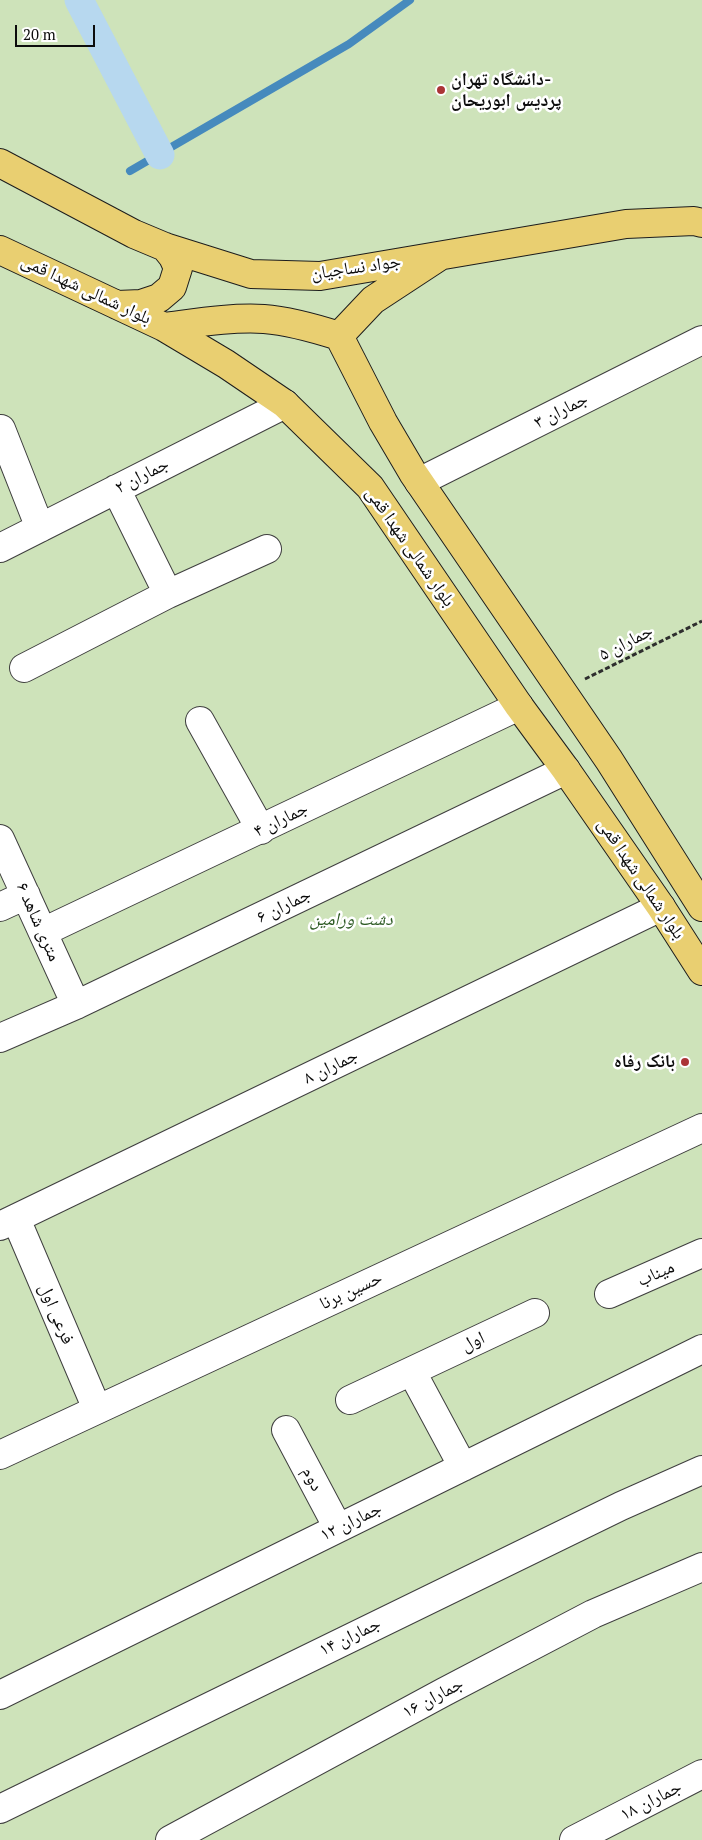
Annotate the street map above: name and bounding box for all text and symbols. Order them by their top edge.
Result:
scale bar [18,15,98,47]
text: 20 m [23,24,56,44]
place label: دانشگاه تهران- پردیس ابوریحان [451,69,562,112]
marker: دانشگاه تهران- پردیس ابوریحان [435,84,447,96]
street label: بلوار شمالی شهدا قمی [18,250,154,330]
street label: جواد نساجیان [310,251,402,285]
street label: جماران ۳ [530,388,592,434]
street label: جماران ۲ [111,453,173,499]
street label: بلوار شمالی شهدا قمی [361,483,459,611]
street label: جماران ۵ [595,620,657,666]
street label: جماران ۴ [250,798,312,842]
street label: بلوار شمالی شهدا قمی [593,815,689,943]
street label: ۶ متری شاهد [11,879,65,965]
street label: جماران ۶ [253,884,315,928]
park label: دشت ورامین [309,909,393,931]
street label: جماران ۸ [300,1045,362,1089]
place label: بانک رفاه [614,1051,675,1073]
marker: بانک رفاه [679,1056,691,1068]
street label: میناب [634,1256,678,1292]
street label: حسین برنا [316,1267,386,1315]
street label: فرعی اول [34,1280,78,1348]
street label: اول [458,1327,488,1357]
street label: دوم [297,1463,327,1495]
street label: جماران ۱۲ [317,1498,385,1546]
street label: جماران ۱۴ [316,1613,384,1661]
street label: جماران ۱۶ [399,1673,467,1723]
street label: جماران ۱۸ [617,1776,685,1826]

